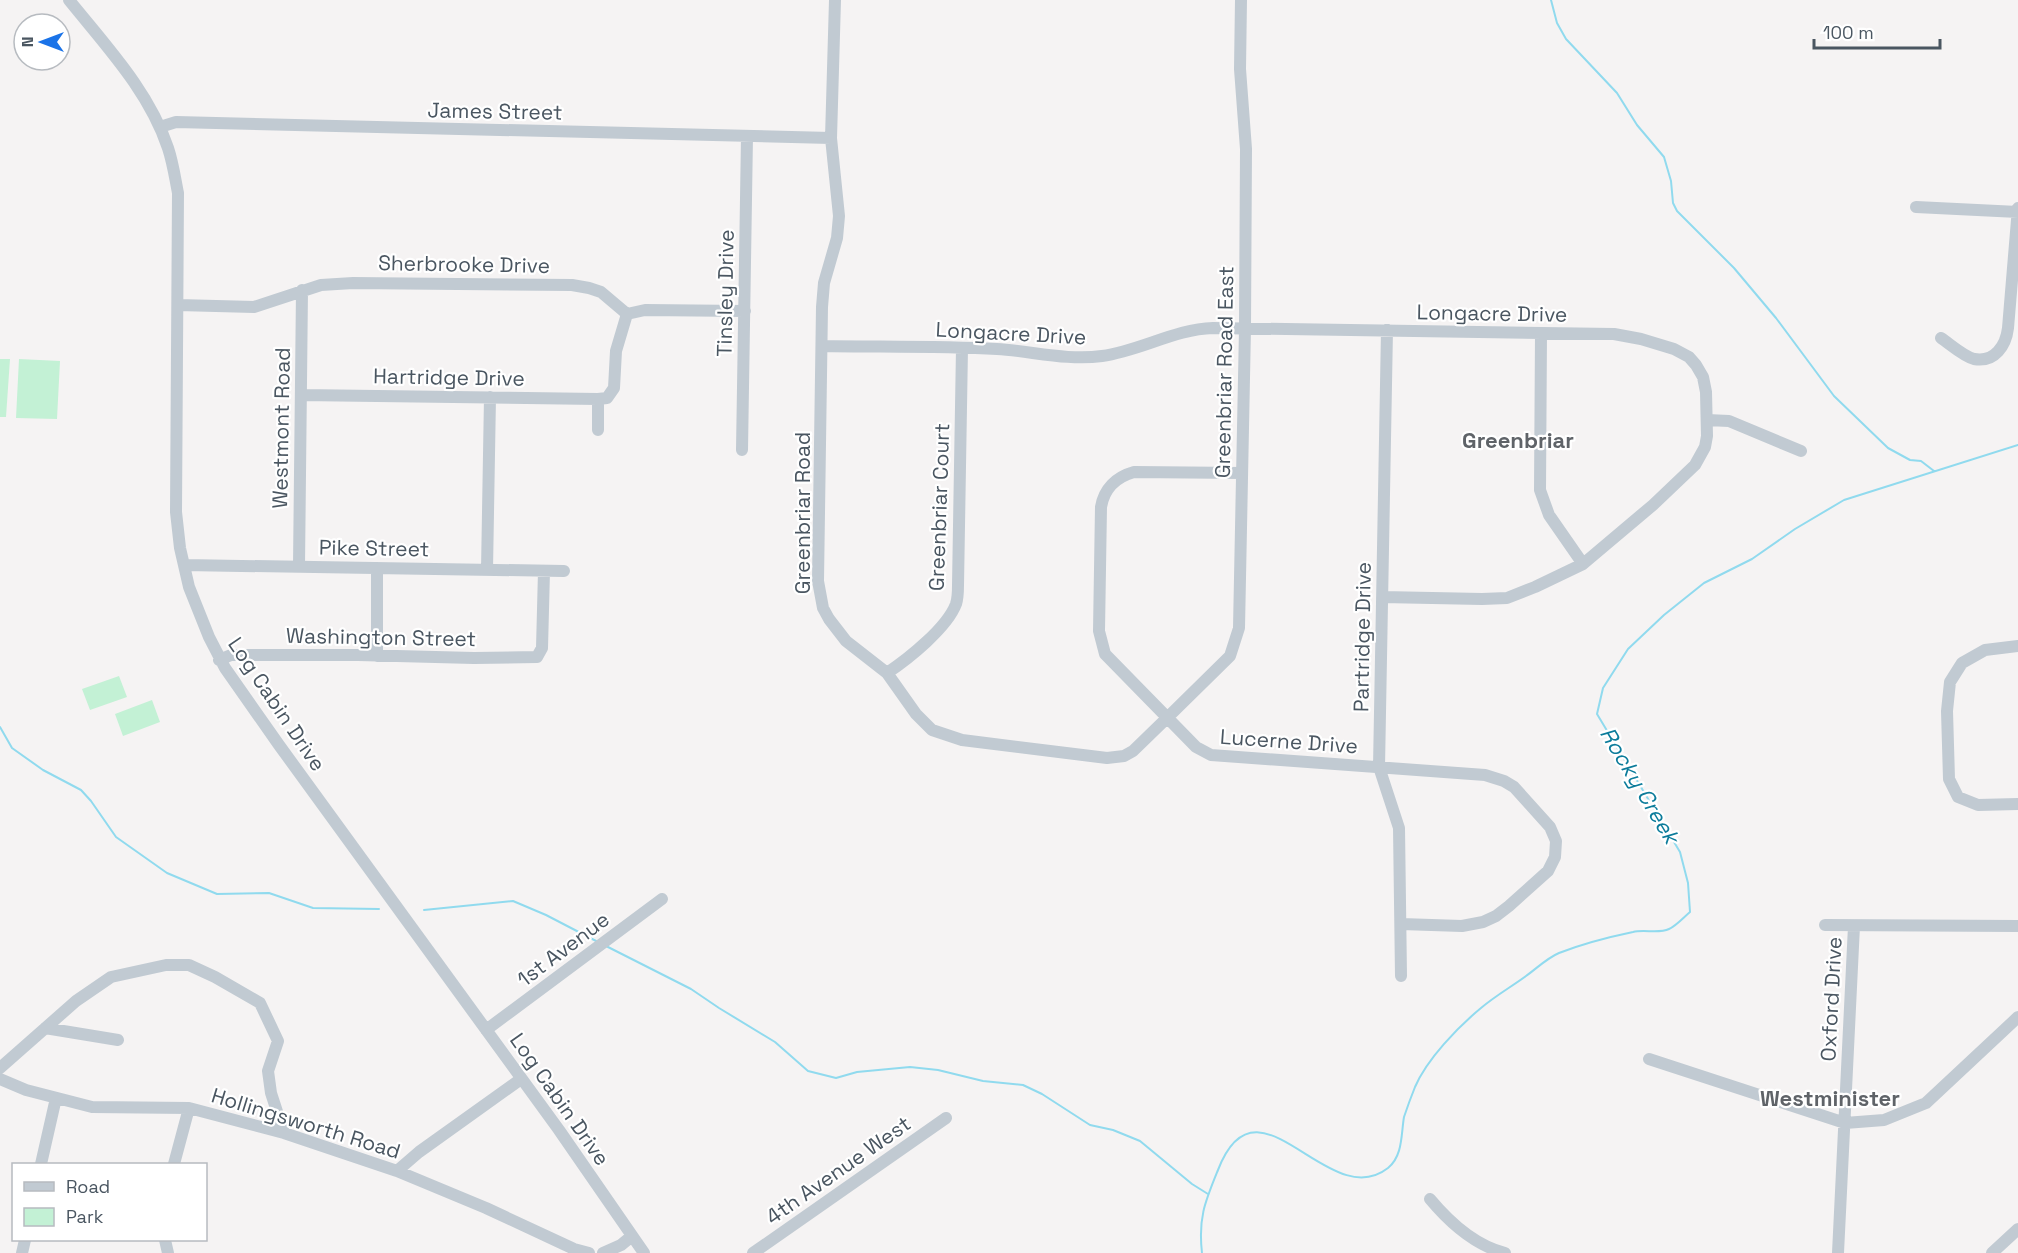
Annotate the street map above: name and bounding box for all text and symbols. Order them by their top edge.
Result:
north arrow [12,12,72,72]
scale bar [1814,12,1940,50]
text: 100 m [1823,21,1874,44]
text: N [17,37,38,47]
street label: James Street [427,96,563,126]
street label: Tinsley Drive [710,229,740,357]
street label: Sherbrooke Drive [378,249,550,279]
street label: Greenbriar Road East [1209,266,1239,478]
street label: Longacre Drive [1416,298,1568,328]
street label: Longacre Drive [935,316,1087,350]
street label: Westmont Road [266,347,296,509]
street label: Hartridge Drive [373,362,525,392]
street label: Greenbriar Court [923,423,955,591]
district label: Greenbriar [1462,426,1574,454]
street label: Greenbriar Road [789,432,816,594]
street label: Pike Street [319,534,429,562]
street label: Partridge Drive [1347,562,1377,712]
street label: Washington Street [286,622,476,652]
street label: Log Cabin Drive [222,632,332,776]
water label: Rocky Creek [1594,721,1687,850]
street label: Lucerne Drive [1219,723,1359,759]
street label: 1st Avenue [512,906,614,992]
street label: Oxford Drive [1814,936,1848,1062]
street label: Log Cabin Drive [504,1027,616,1171]
street label: Hollingsworth Road [208,1081,404,1165]
district label: Westminister [1760,1084,1900,1112]
street label: 4th Avenue West [760,1110,916,1230]
legend [12,1163,207,1241]
text: Road [66,1175,110,1198]
text: Park [66,1205,104,1228]

